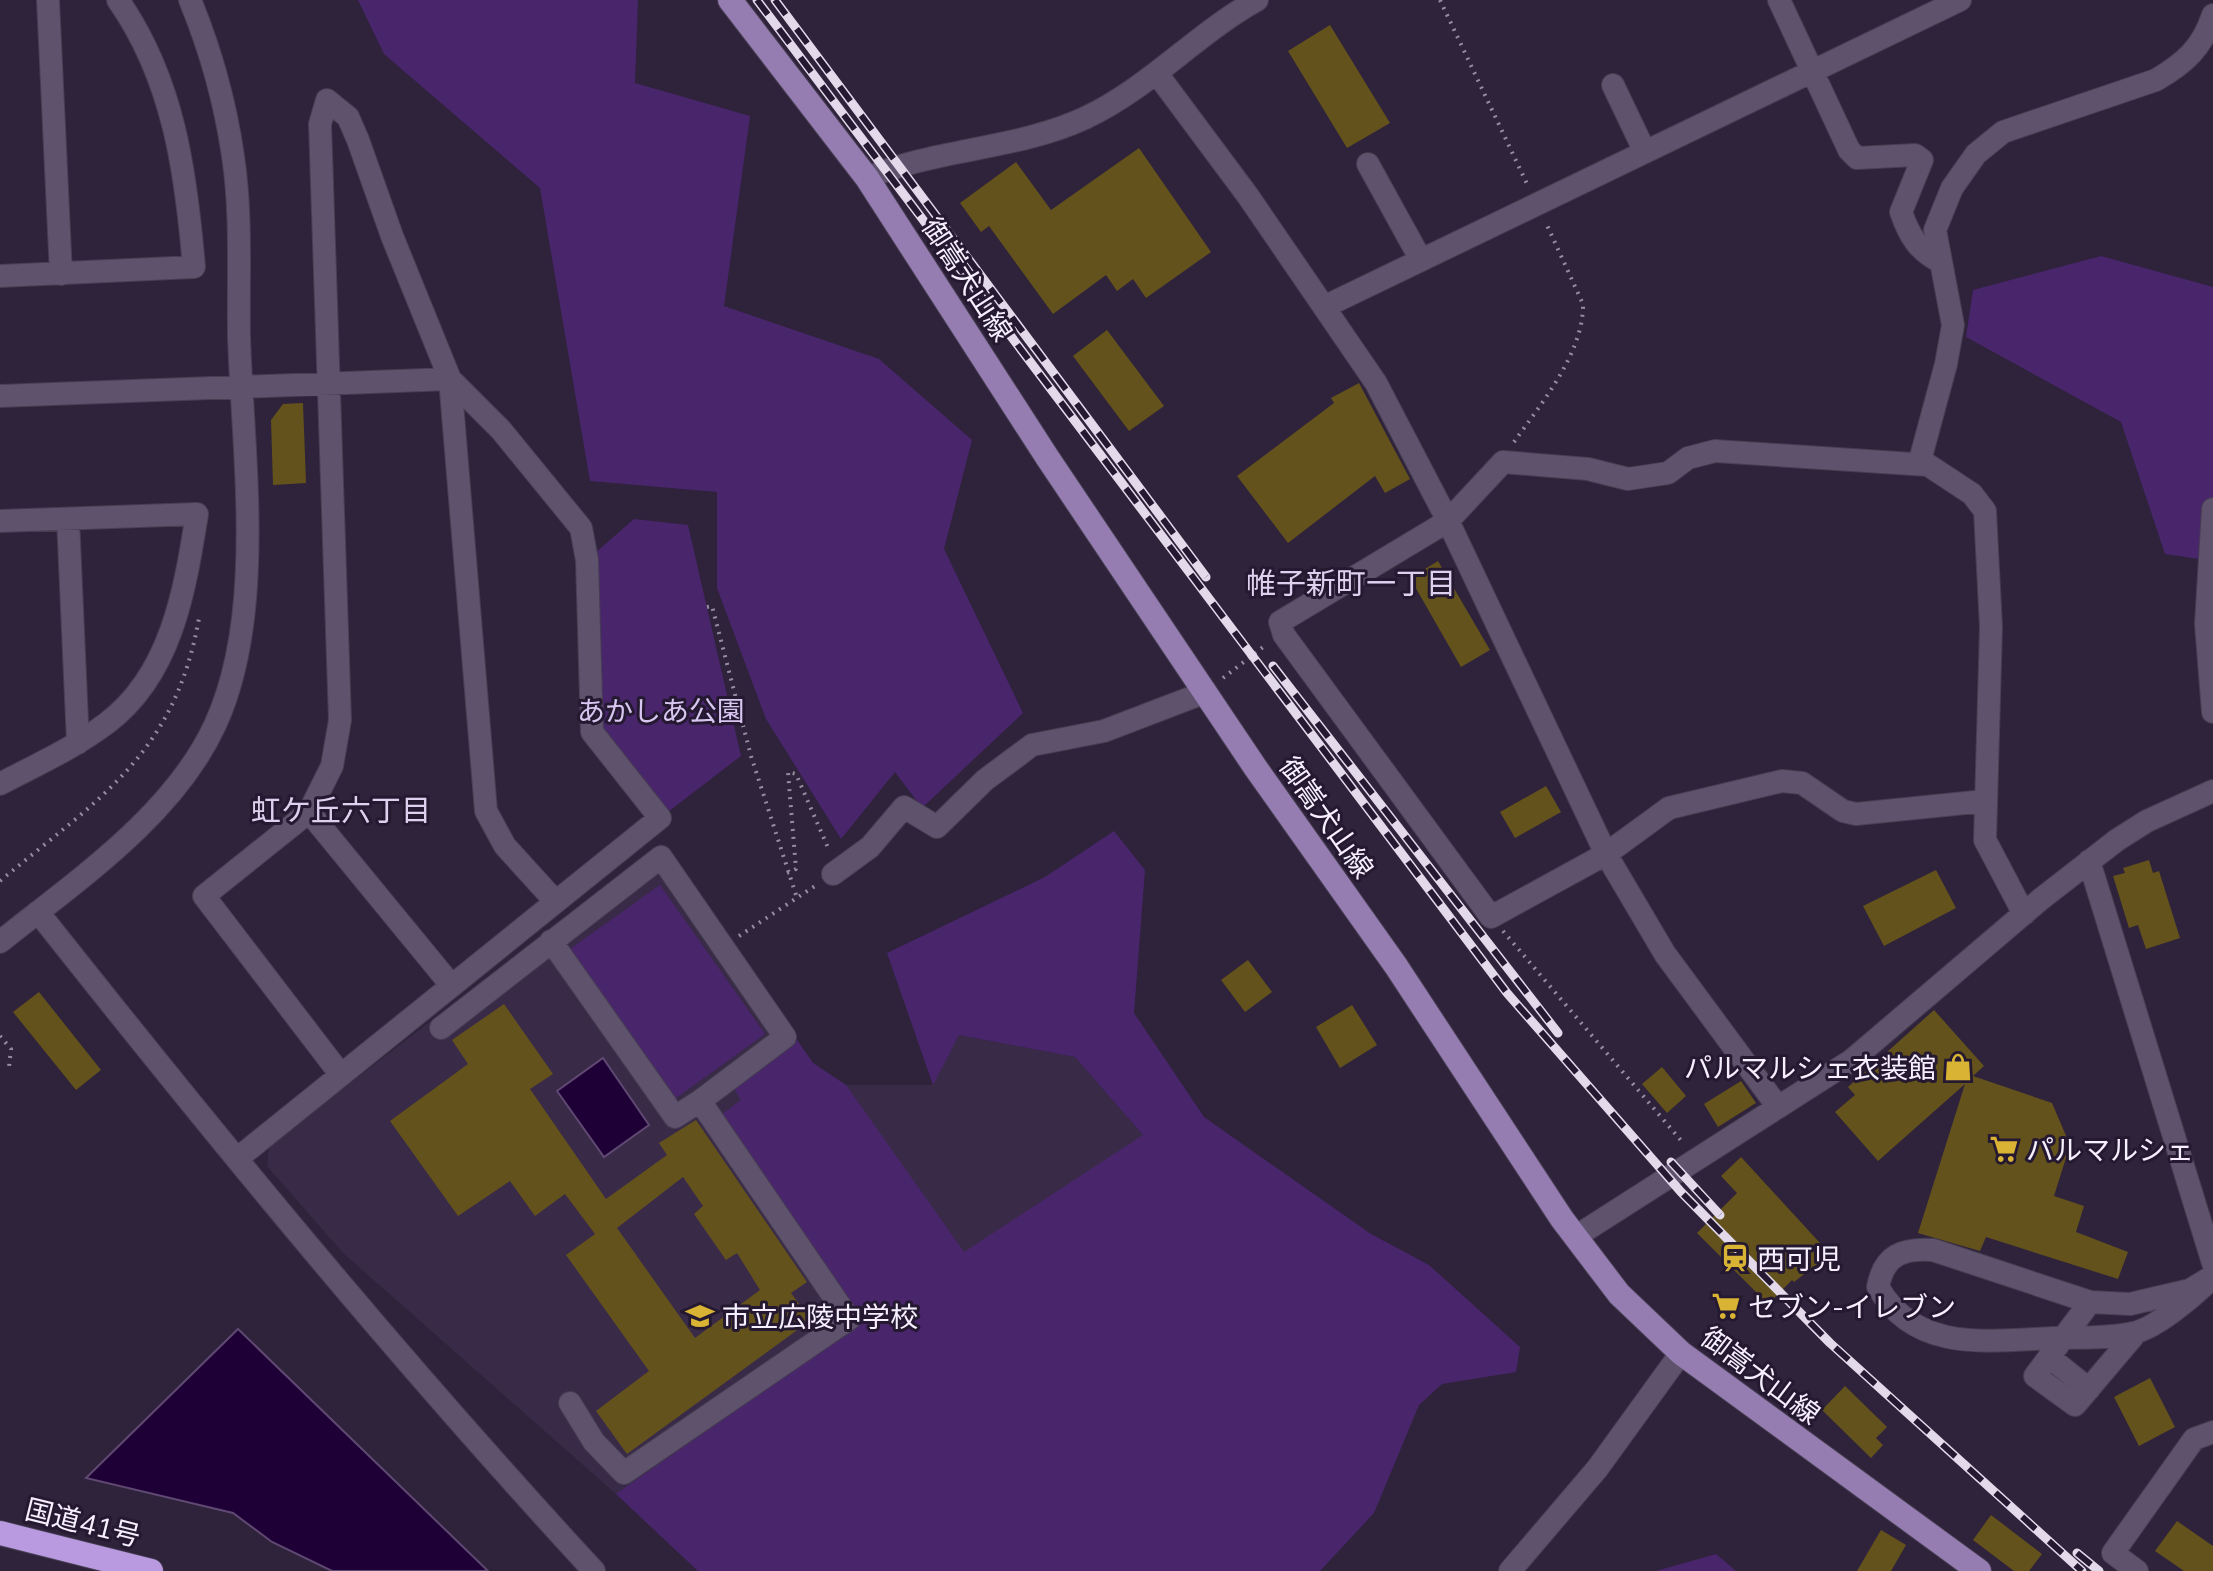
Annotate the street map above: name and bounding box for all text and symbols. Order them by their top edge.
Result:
street label: 御嵩犬山線 [915,211,1021,347]
district label: 帷子新町一丁目 [1246,564,1456,602]
park label: あかしあ公園 [577,693,745,728]
street label: 御嵩犬山線 [1273,750,1381,884]
district label: 虹ケ丘六丁目 [251,791,431,829]
place label: パルマルシェ衣装館 [1684,1050,1936,1085]
shop icon: パルマルシェ衣装館 [1943,1052,1973,1082]
place label: パルマルシェ [2026,1132,2194,1167]
supermarket icon: パルマルシェ [1989,1134,2019,1164]
place label: 西可児 [1757,1241,1841,1276]
station icon: 西可児 [1720,1243,1750,1273]
place label: セブン-イレブン [1748,1289,1956,1324]
supermarket icon: セブン-イレブン [1711,1291,1741,1321]
place label: 市立広陵中学校 [722,1299,918,1334]
school or university icon: 市立広陵中学校 [685,1301,715,1331]
street label: 御嵩犬山線 [1695,1319,1827,1431]
street label: 国道41号 [22,1491,144,1553]

